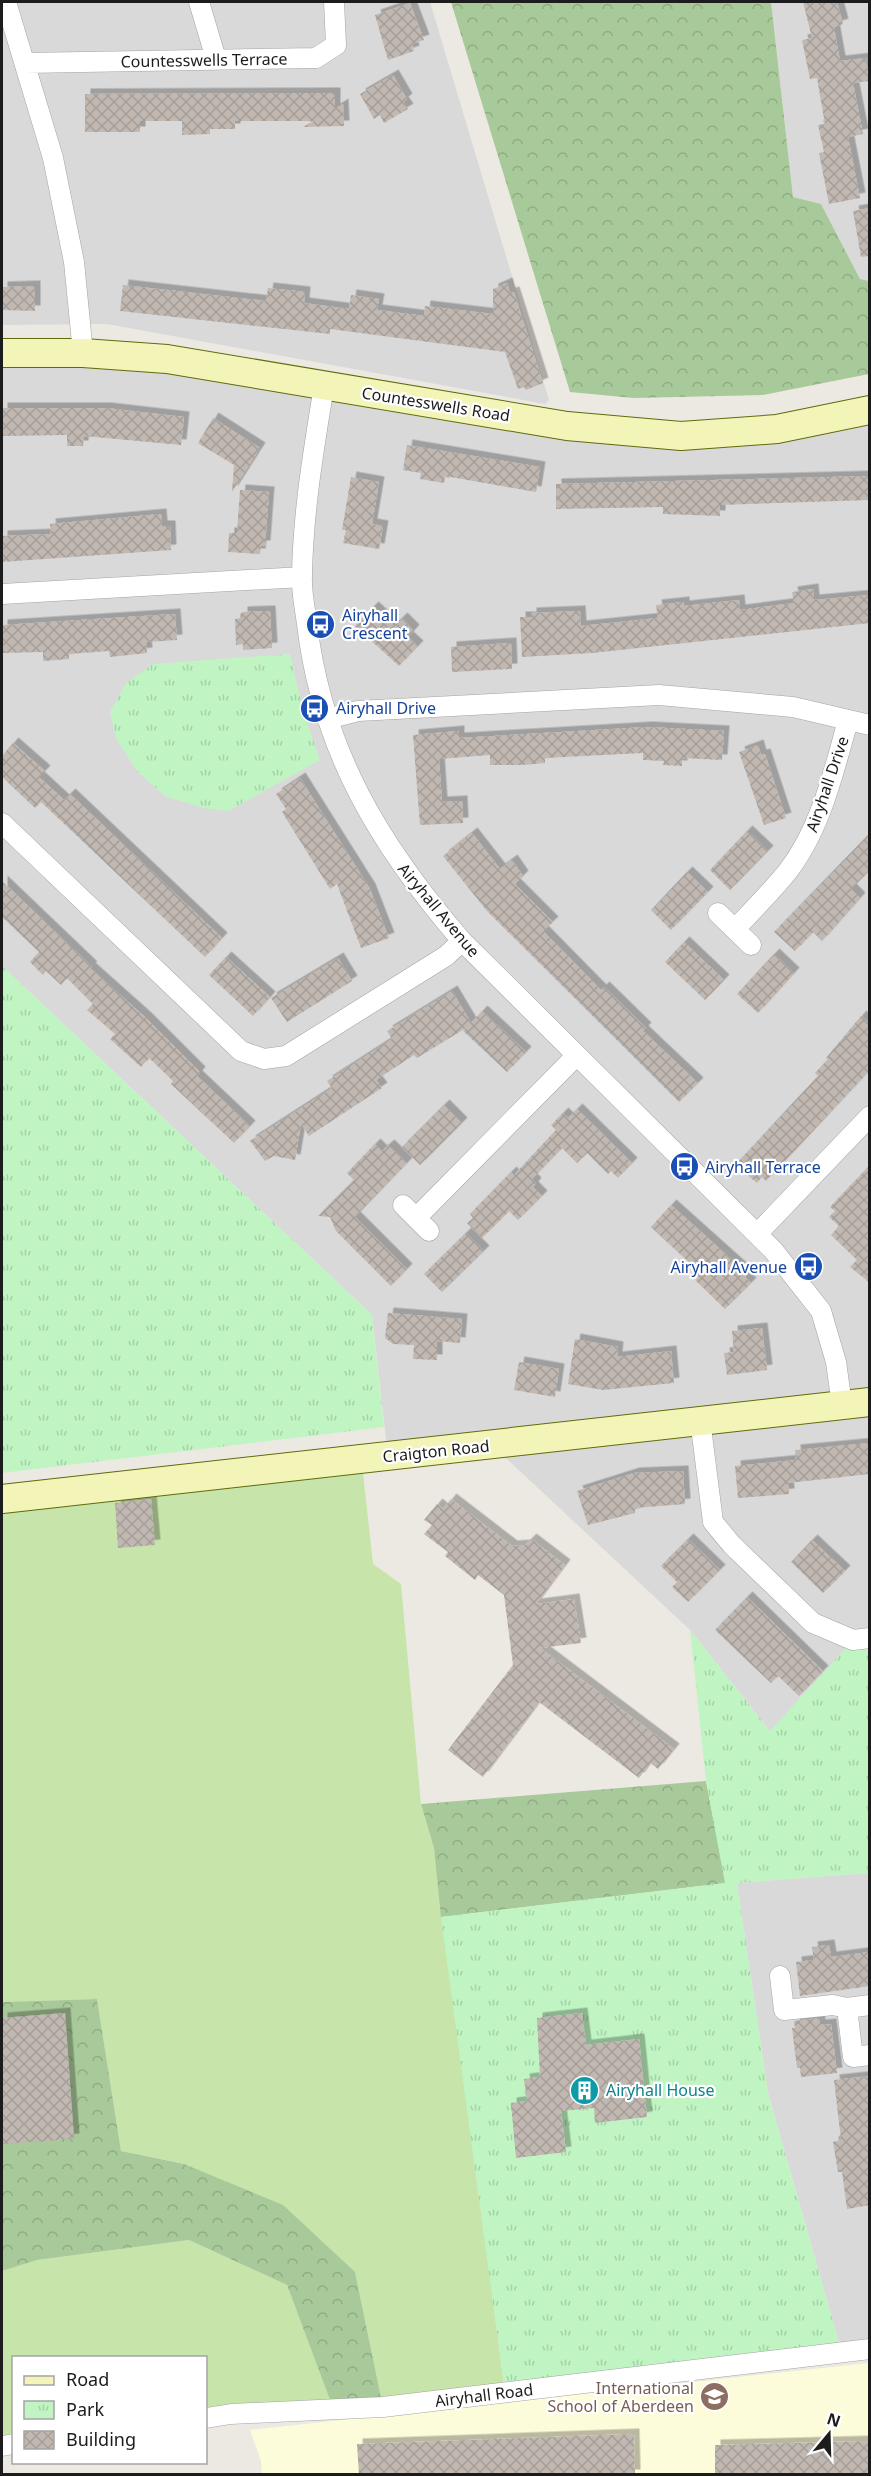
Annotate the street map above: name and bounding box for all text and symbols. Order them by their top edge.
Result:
street label: Countesswells Terrace [120,48,288,72]
street label: Countesswells Road [360,381,512,427]
place label: Airyhall Crescent [342,604,408,644]
bus stop icon: Airyhall Crescent [305,608,337,640]
bus stop icon: Airyhall Drive [299,692,331,724]
place label: Airyhall Drive [336,697,436,719]
street label: Airyhall Drive [800,733,854,835]
street label: Airyhall Avenue [393,858,485,962]
bus stop icon: Airyhall Terrace [668,1151,700,1183]
place label: Airyhall Terrace [705,1156,821,1178]
bus stop icon: Airyhall Avenue [792,1251,824,1283]
place label: Airyhall Avenue [670,1256,787,1278]
street label: Craigton Road [381,1434,491,1468]
building icon: Airyhall House [569,2074,601,2106]
place label: Airyhall House [606,2079,715,2101]
legend [12,2356,207,2464]
text: Road [66,2367,109,2391]
place label: International School of Aberdeen [548,2377,694,2417]
street label: Airyhall Road [434,2378,534,2412]
school or university icon: International School of Aberdeen [699,2381,731,2413]
text: Park [66,2397,104,2421]
north arrow [799,2404,859,2464]
text: N [824,2407,844,2432]
text: Building [66,2427,136,2451]

